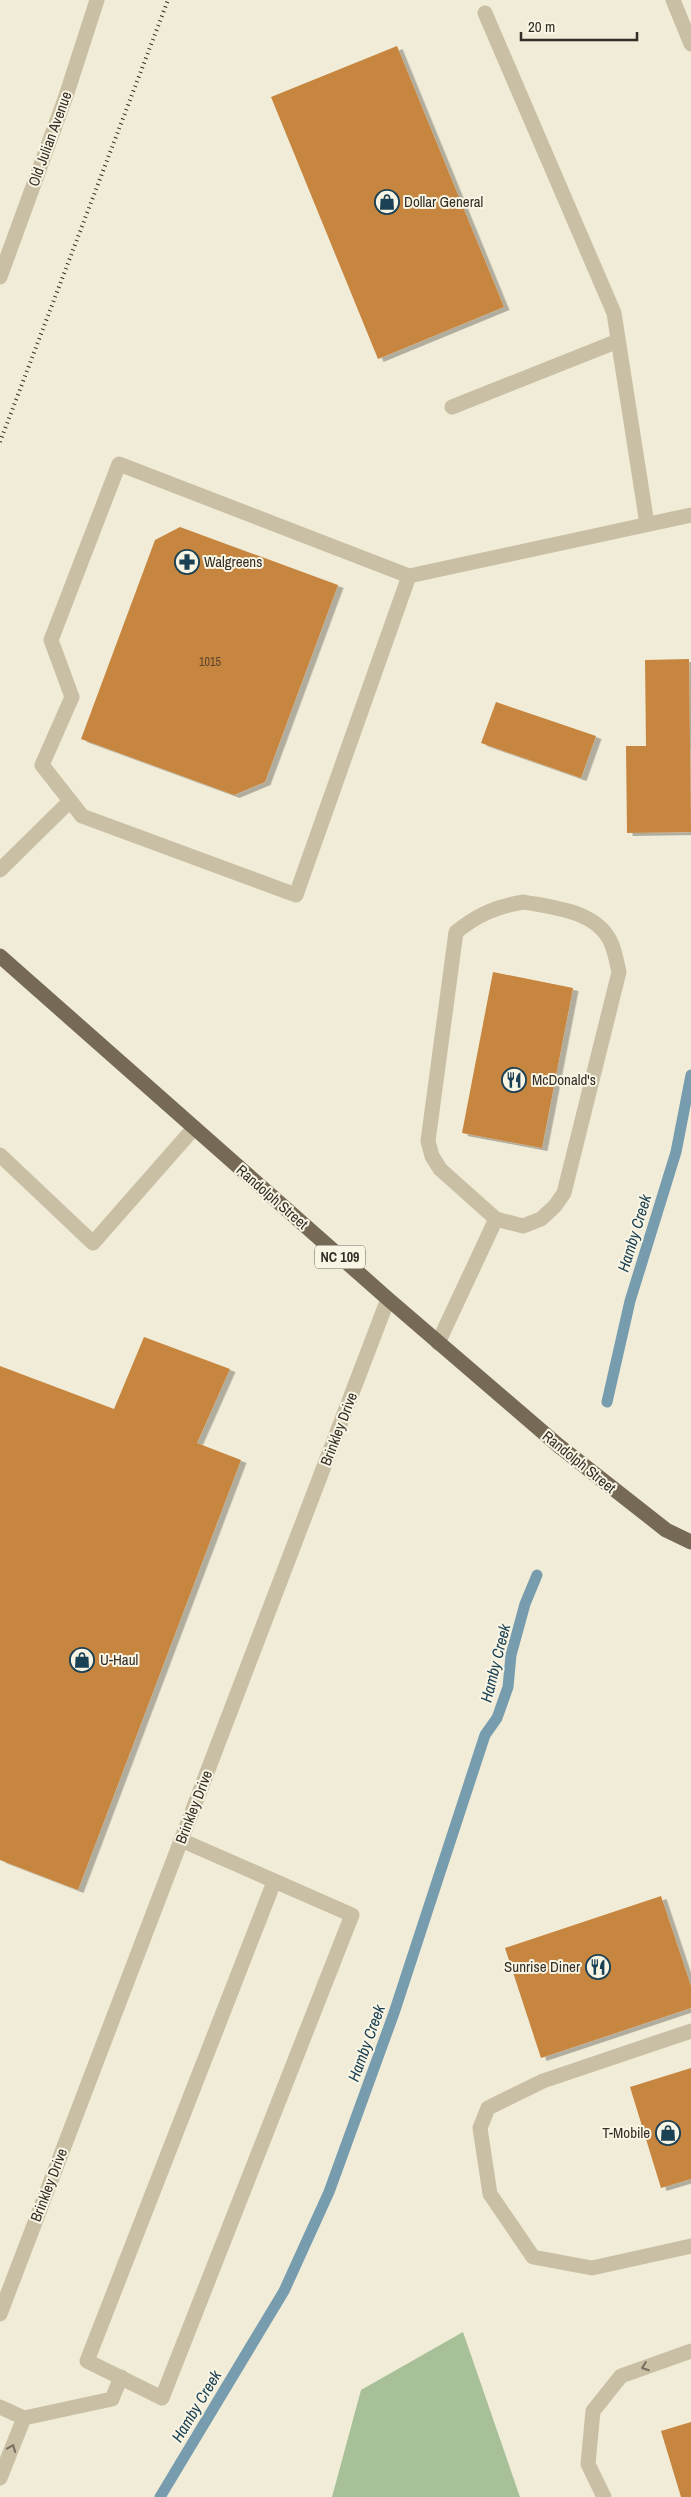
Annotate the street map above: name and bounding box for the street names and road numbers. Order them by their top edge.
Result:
street label: Old Julian Avenue [23,88,76,189]
street label: Randolph Street [232,1160,313,1234]
road number: NC 109 [315,1246,365,1268]
street label: Brinkley Drive [315,1389,362,1469]
street label: Randolph Street [538,1425,621,1498]
street label: Brinkley Drive [170,1767,217,1847]
street label: Brinkley Drive [25,2145,72,2225]

